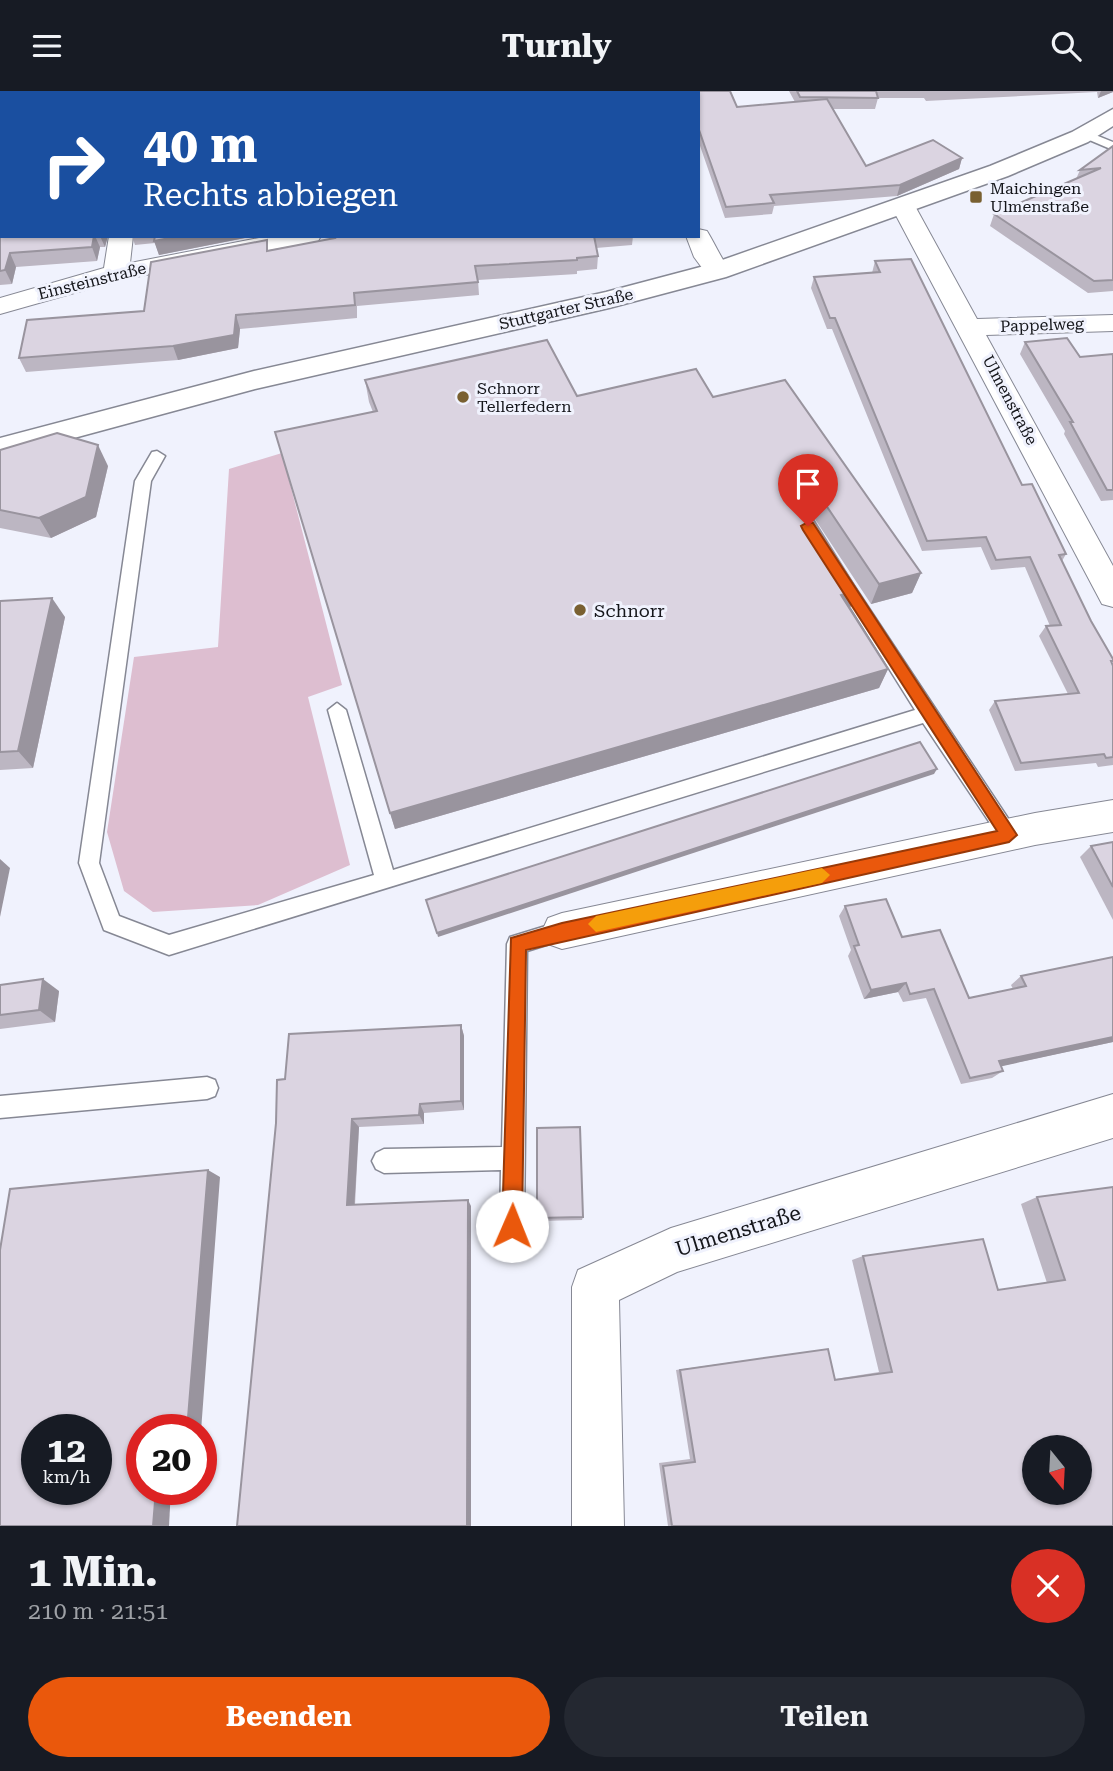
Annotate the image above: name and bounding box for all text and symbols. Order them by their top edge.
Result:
icon: menu [28,27,66,65]
text: Turnly [501,27,612,65]
icon: search [1047,27,1085,65]
text: 40 m [143,117,258,174]
icon: right [28,119,119,210]
text: Rechts abbiegen [143,176,398,214]
place label: Maichingen Ulmenstraße [990,179,1089,216]
marker: Maichingen Ulmenstraße [968,189,984,205]
street label: Einsteinstraße [36,258,148,304]
street label: Stuttgarter Straße [497,284,635,334]
street label: Pappelweg [1000,314,1085,336]
street label: Ulmenstraße [978,352,1042,448]
place label: Schnorr Tellerfedern [477,379,572,416]
marker: Schnorr Tellerfedern [455,389,471,405]
pin [778,454,838,526]
icon: arrive [789,465,827,503]
place label: Schnorr [594,600,665,621]
marker: Schnorr [572,602,588,618]
position arrow [475,1189,549,1263]
street label: Ulmenstraße [672,1201,804,1261]
speed limit sign: 20 [126,1414,217,1505]
text: 12 [47,1430,86,1471]
north arrow [1022,1435,1092,1505]
map controls [1022,1435,1092,1505]
text: km/h [42,1466,91,1487]
text: 1 Min. [28,1547,158,1596]
button: close [1011,1549,1085,1623]
text: 210 m · 21:51 [28,1598,168,1625]
button: Beenden [28,1677,550,1757]
button: Teilen [564,1677,1085,1757]

